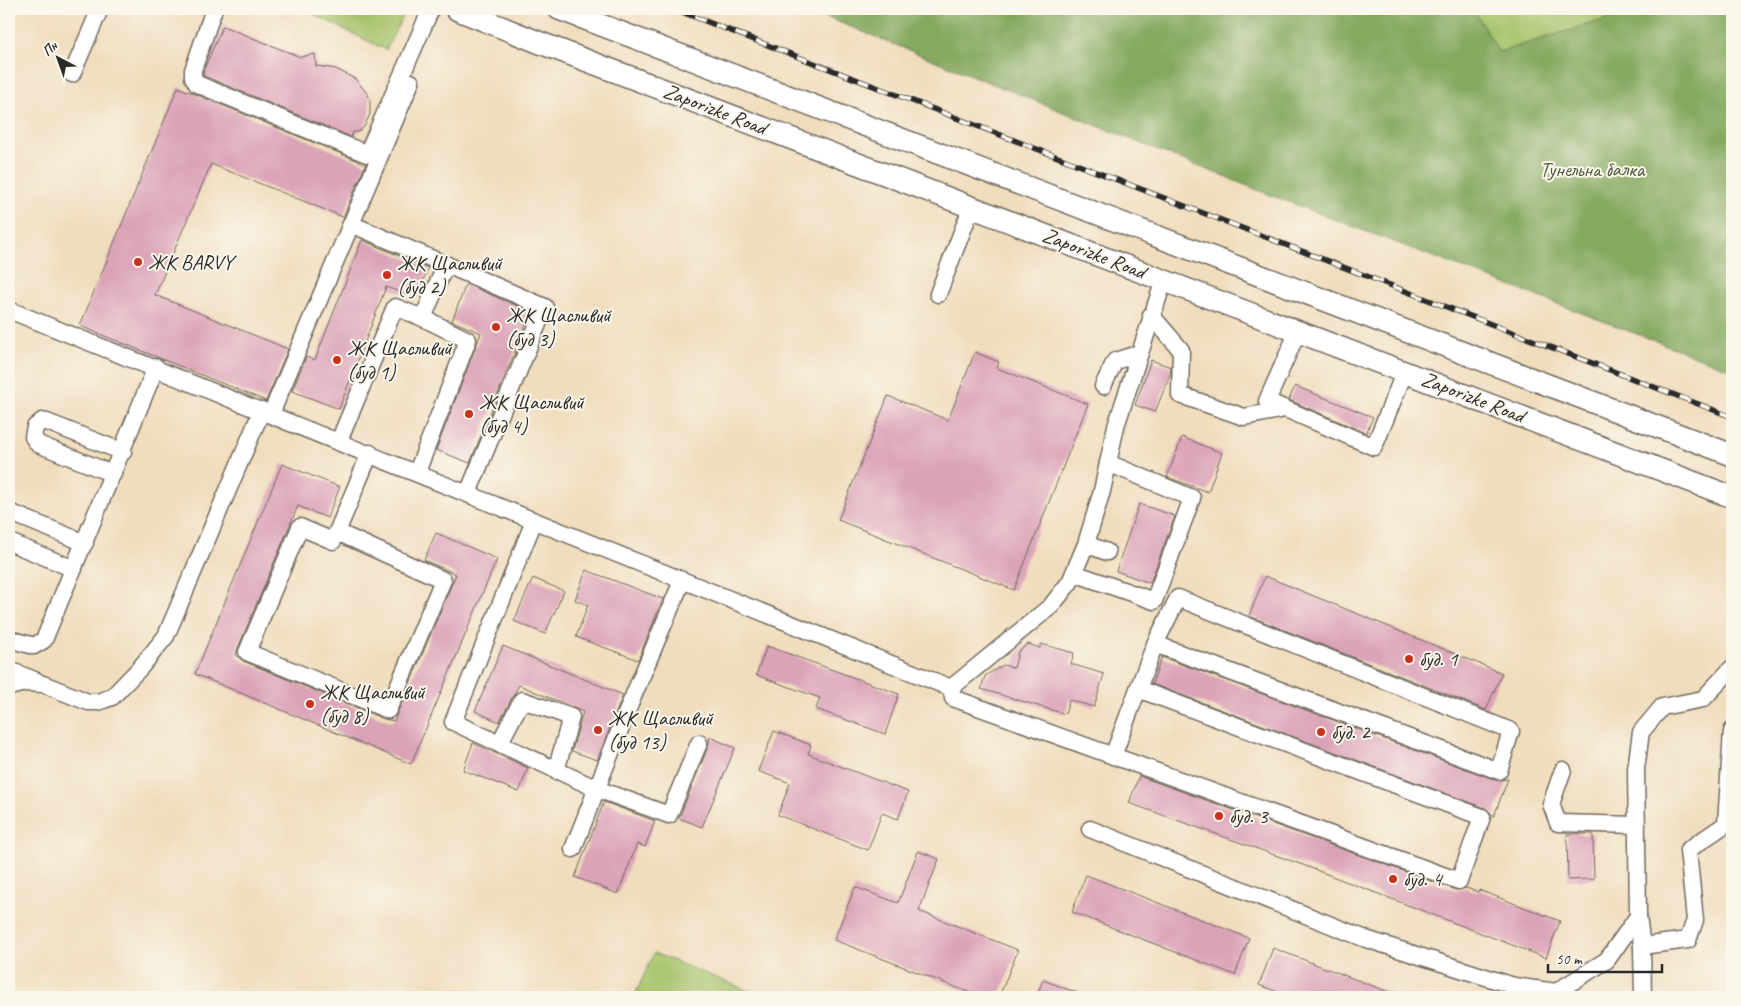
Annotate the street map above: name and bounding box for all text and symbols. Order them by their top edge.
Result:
north arrow [32,32,82,82]
text: Пн [39,37,62,60]
street label: Zaporizke Road [660,77,774,142]
park label: Тунельна балка [1540,156,1646,182]
street label: Zaporizke Road [1039,221,1153,286]
place label: ЖК BARVY [148,249,238,275]
place label: ЖК Щасливий (буд 2) [397,250,503,300]
marker: ЖК BARVY [132,256,144,268]
marker: ЖК Щасливий (буд 2) [381,269,393,281]
place label: ЖК Щасливий (буд 3) [506,302,612,352]
marker: ЖК Щасливий (буд 3) [490,321,502,333]
place label: ЖК Щасливий (буд 1) [347,335,453,385]
marker: ЖК Щасливий (буд 1) [331,354,343,366]
street label: Zaporizke Road [1418,365,1532,430]
place label: ЖК Щасливий (буд 4) [479,389,585,439]
marker: ЖК Щасливий (буд 4) [463,408,475,420]
place label: буд. 1 [1419,646,1459,672]
marker: буд. 1 [1403,653,1415,665]
place label: ЖК Щасливий (буд 8) [320,679,426,729]
marker: ЖК Щасливий (буд 8) [304,698,316,710]
place label: ЖК Щасливий (буд 13) [608,705,714,755]
place label: буд. 2 [1331,719,1371,745]
marker: ЖК Щасливий (буд 13) [592,724,604,736]
marker: буд. 2 [1315,726,1327,738]
place label: буд. 3 [1229,803,1269,829]
marker: буд. 3 [1213,810,1225,822]
place label: буд. 4 [1403,866,1444,892]
marker: буд. 4 [1387,873,1399,885]
scale bar [1548,941,1662,973]
text: 50 m [1556,950,1583,969]

